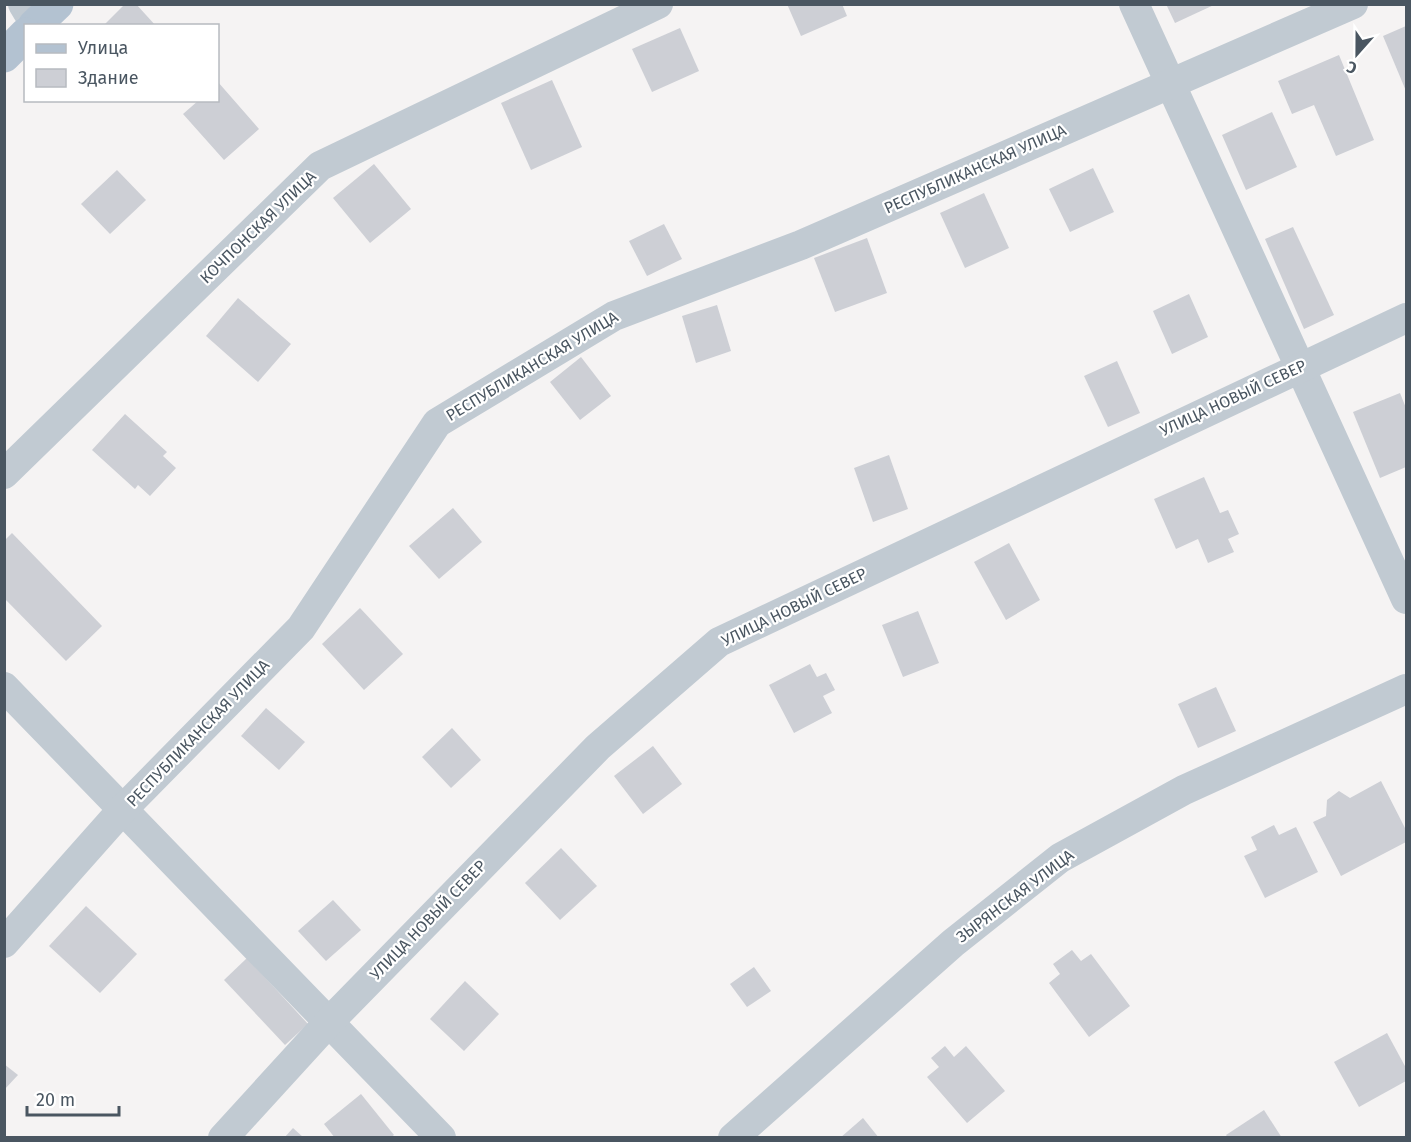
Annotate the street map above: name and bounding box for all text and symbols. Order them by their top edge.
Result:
legend [24,24,219,102]
north arrow [1327,24,1387,84]
text: Улица [78,37,128,59]
text: С [1343,57,1360,78]
text: Здание [78,67,139,89]
street label: РЕСПУБЛИКАНСКАЯ УЛИЦА [881,120,1070,218]
street label: КОЧПОНСКАЯ УЛИЦА [196,166,321,287]
street label: РЕСПУБЛИКАНСКАЯ УЛИЦА [443,307,622,425]
street label: УЛИЦА НОВЫЙ СЕВЕР [1157,356,1309,440]
street label: УЛИЦА НОВЫЙ СЕВЕР [718,564,870,650]
street label: РЕСПУБЛИКАНСКАЯ УЛИЦА [123,655,274,811]
street label: ЗЫРЯНСКАЯ УЛИЦА [952,845,1078,946]
street label: УЛИЦА НОВЫЙ СЕВЕР [366,856,490,984]
scale bar [27,1079,118,1117]
text: 20 m [36,1089,75,1111]

